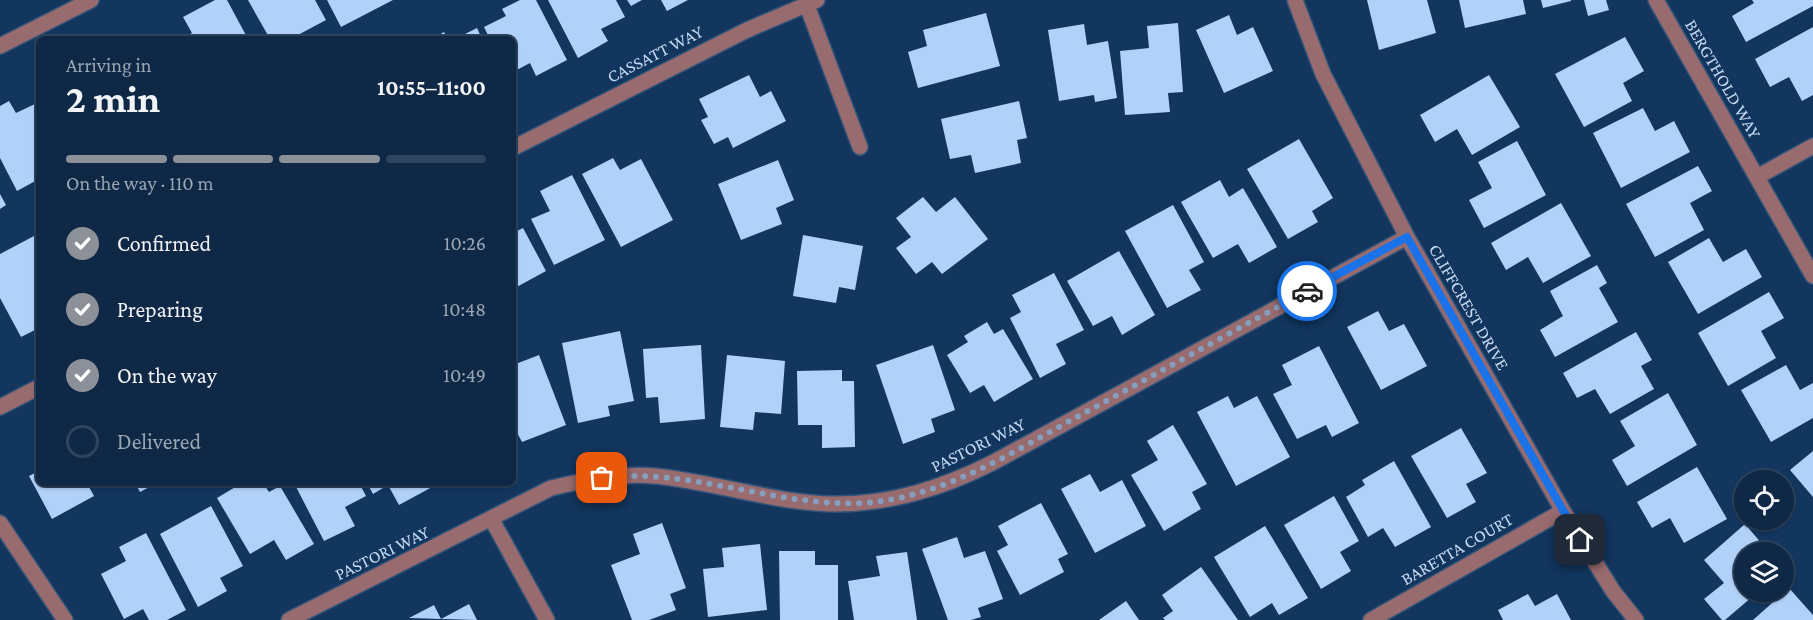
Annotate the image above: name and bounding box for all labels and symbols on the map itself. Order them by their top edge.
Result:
street label: BERGTHOLD WAY [1681,16,1765,142]
street label: CASSATT WAY [604,21,707,87]
street label: CLIFFCREST DRIVE [1425,240,1513,374]
courier [1277,261,1337,321]
street label: PASTORI WAY [928,413,1029,476]
pin [576,452,627,503]
street label: BARETTA COURT [1397,509,1517,589]
pin [1554,514,1605,565]
street label: PASTORI WAY [332,521,433,584]

